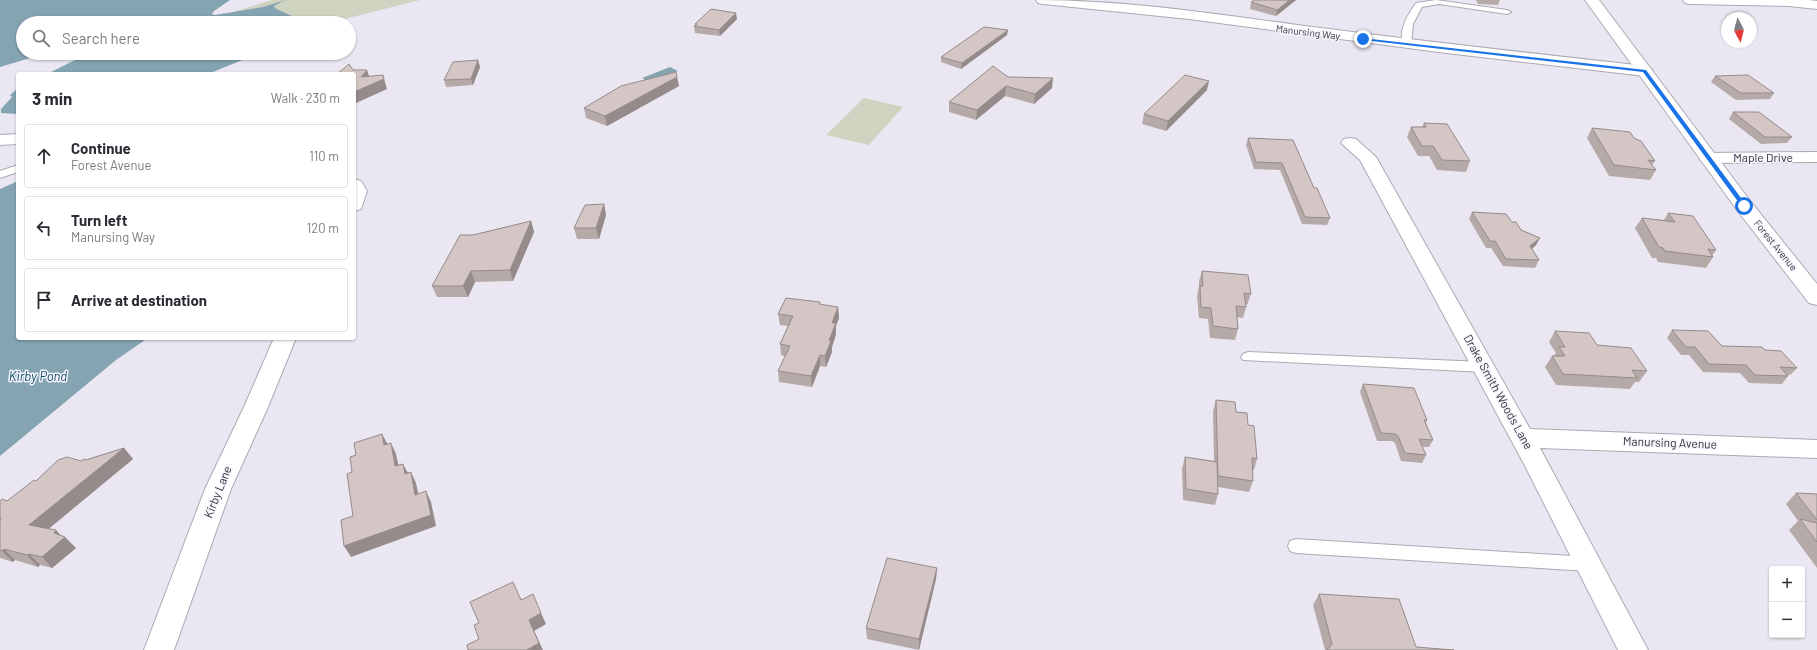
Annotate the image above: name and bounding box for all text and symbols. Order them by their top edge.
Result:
north arrow [1721,12,1757,48]
search box [16,16,356,60]
street label: Manursing Way [1275,22,1341,42]
icon: search [30,27,52,49]
text: Search here [62,29,140,47]
route end [1354,30,1372,48]
text: 3 min [32,88,72,108]
text: Walk · 230 m [271,90,340,106]
text: Continue [71,139,131,157]
icon: ahead [33,145,55,167]
text: 110 m [309,148,339,164]
street label: Maple Drive [1733,150,1793,164]
text: Forest Avenue [71,157,151,173]
route start [1735,197,1753,215]
text: Turn left [71,211,127,229]
icon: left [33,217,55,239]
street label: Forest Avenue [1752,217,1800,273]
text: 120 m [307,220,339,236]
text: Manursing Way [71,229,155,245]
icon: arrive [33,289,55,311]
text: Arrive at destination [71,291,207,309]
street label: Drake Smith Woods Lane [1461,332,1536,451]
water label: Kirby Pond [9,368,67,384]
street label: Manursing Avenue [1623,433,1717,451]
street label: Kirby Lane [200,464,234,520]
map controls [1769,566,1805,638]
button: + [1769,566,1805,602]
button: − [1769,602,1805,638]

